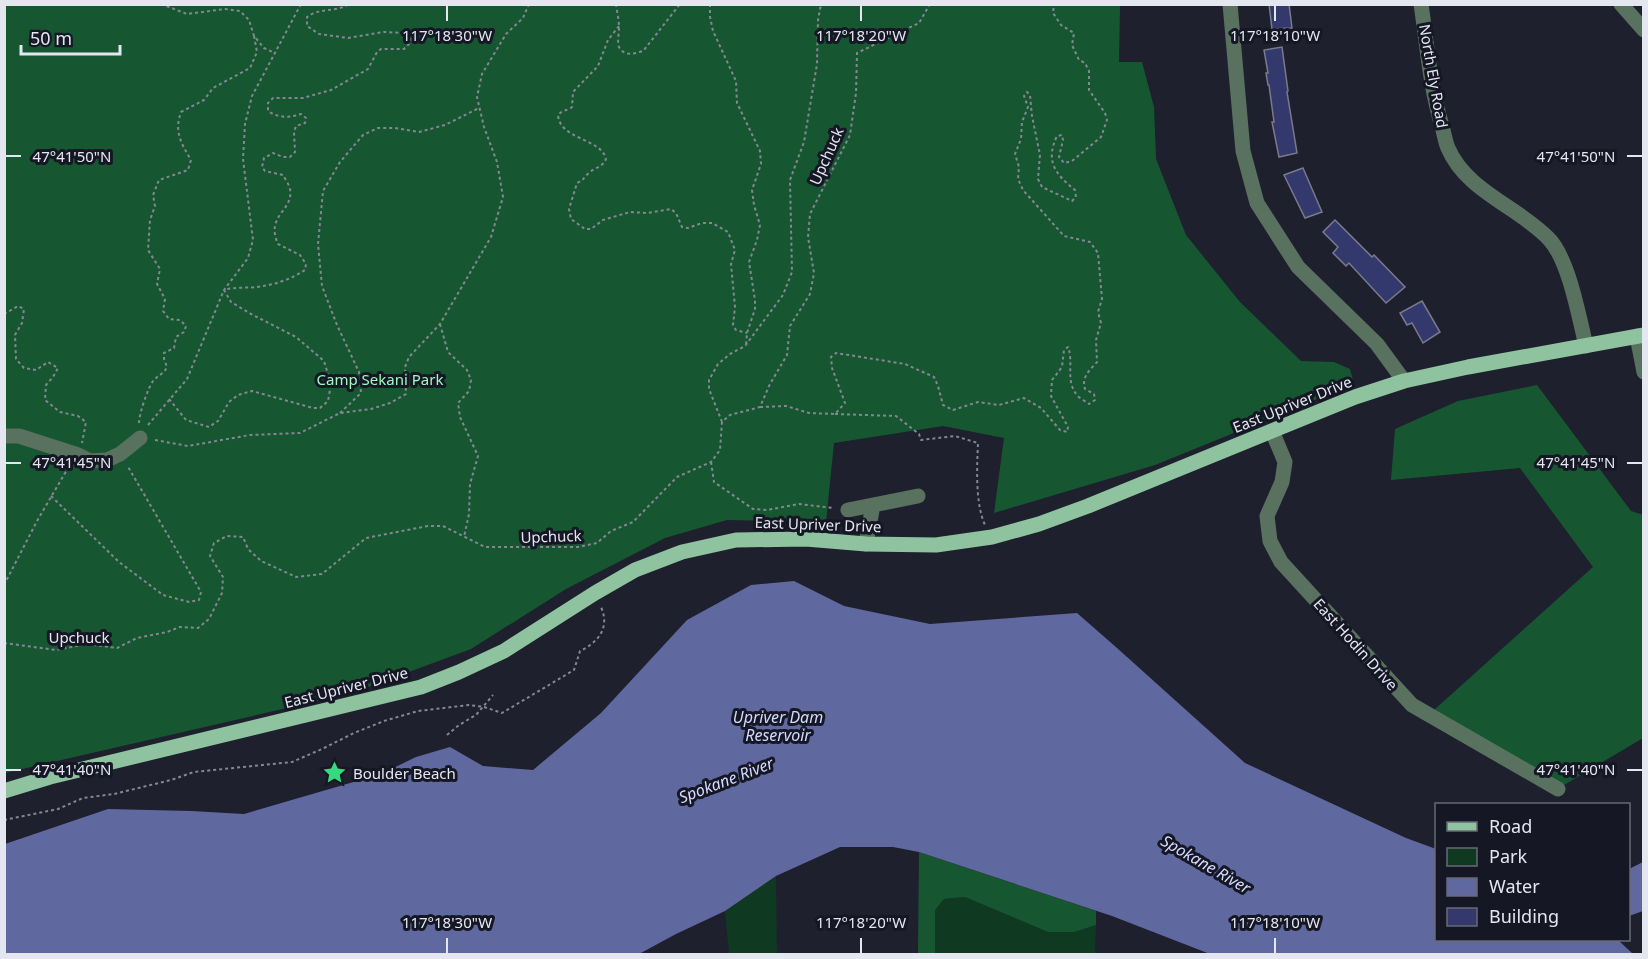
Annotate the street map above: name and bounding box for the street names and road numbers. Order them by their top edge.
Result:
street label: North Ely Road [1415,23,1453,129]
street label: Upchuck [804,124,848,188]
street label: East Upriver Drive [1229,371,1355,437]
street label: East Upriver Drive [754,512,882,536]
street label: Upchuck [520,525,582,547]
street label: East Hodin Drive [1309,594,1403,694]
street label: Upchuck [48,627,110,647]
street label: East Upriver Drive [282,662,410,712]

